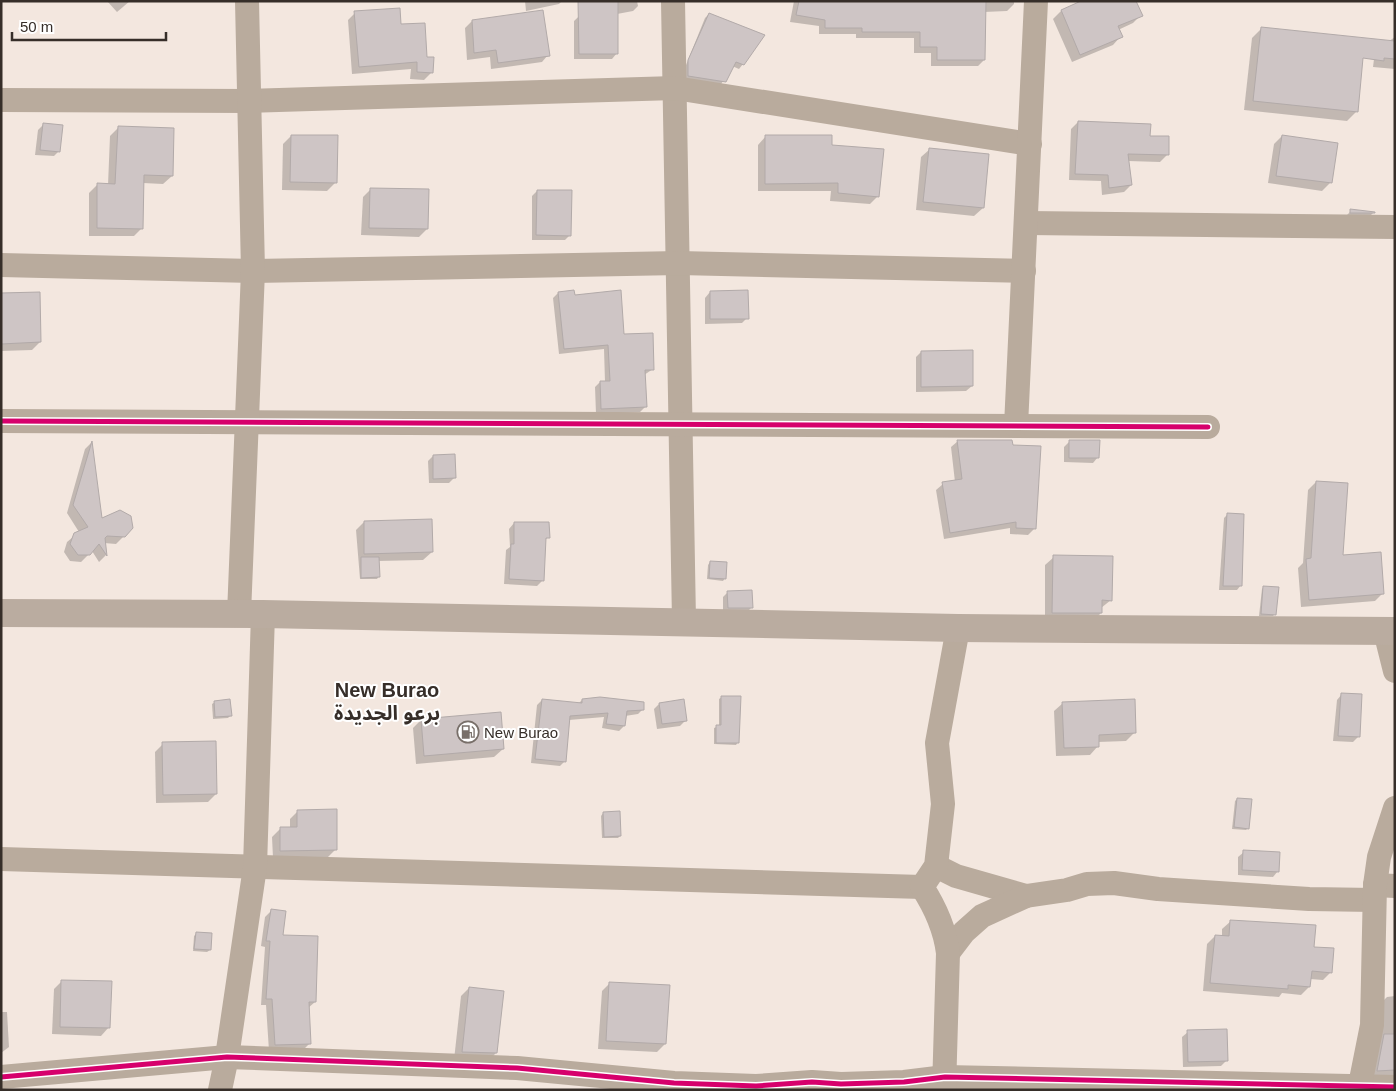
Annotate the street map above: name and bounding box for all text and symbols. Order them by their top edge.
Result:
scale bar [12,10,166,42]
text: 50 m [20,18,53,35]
district label: New Burao برعو الجديدة [334,679,440,725]
fuel station icon: New Burao [456,720,480,744]
place label: New Burao [484,724,558,741]

